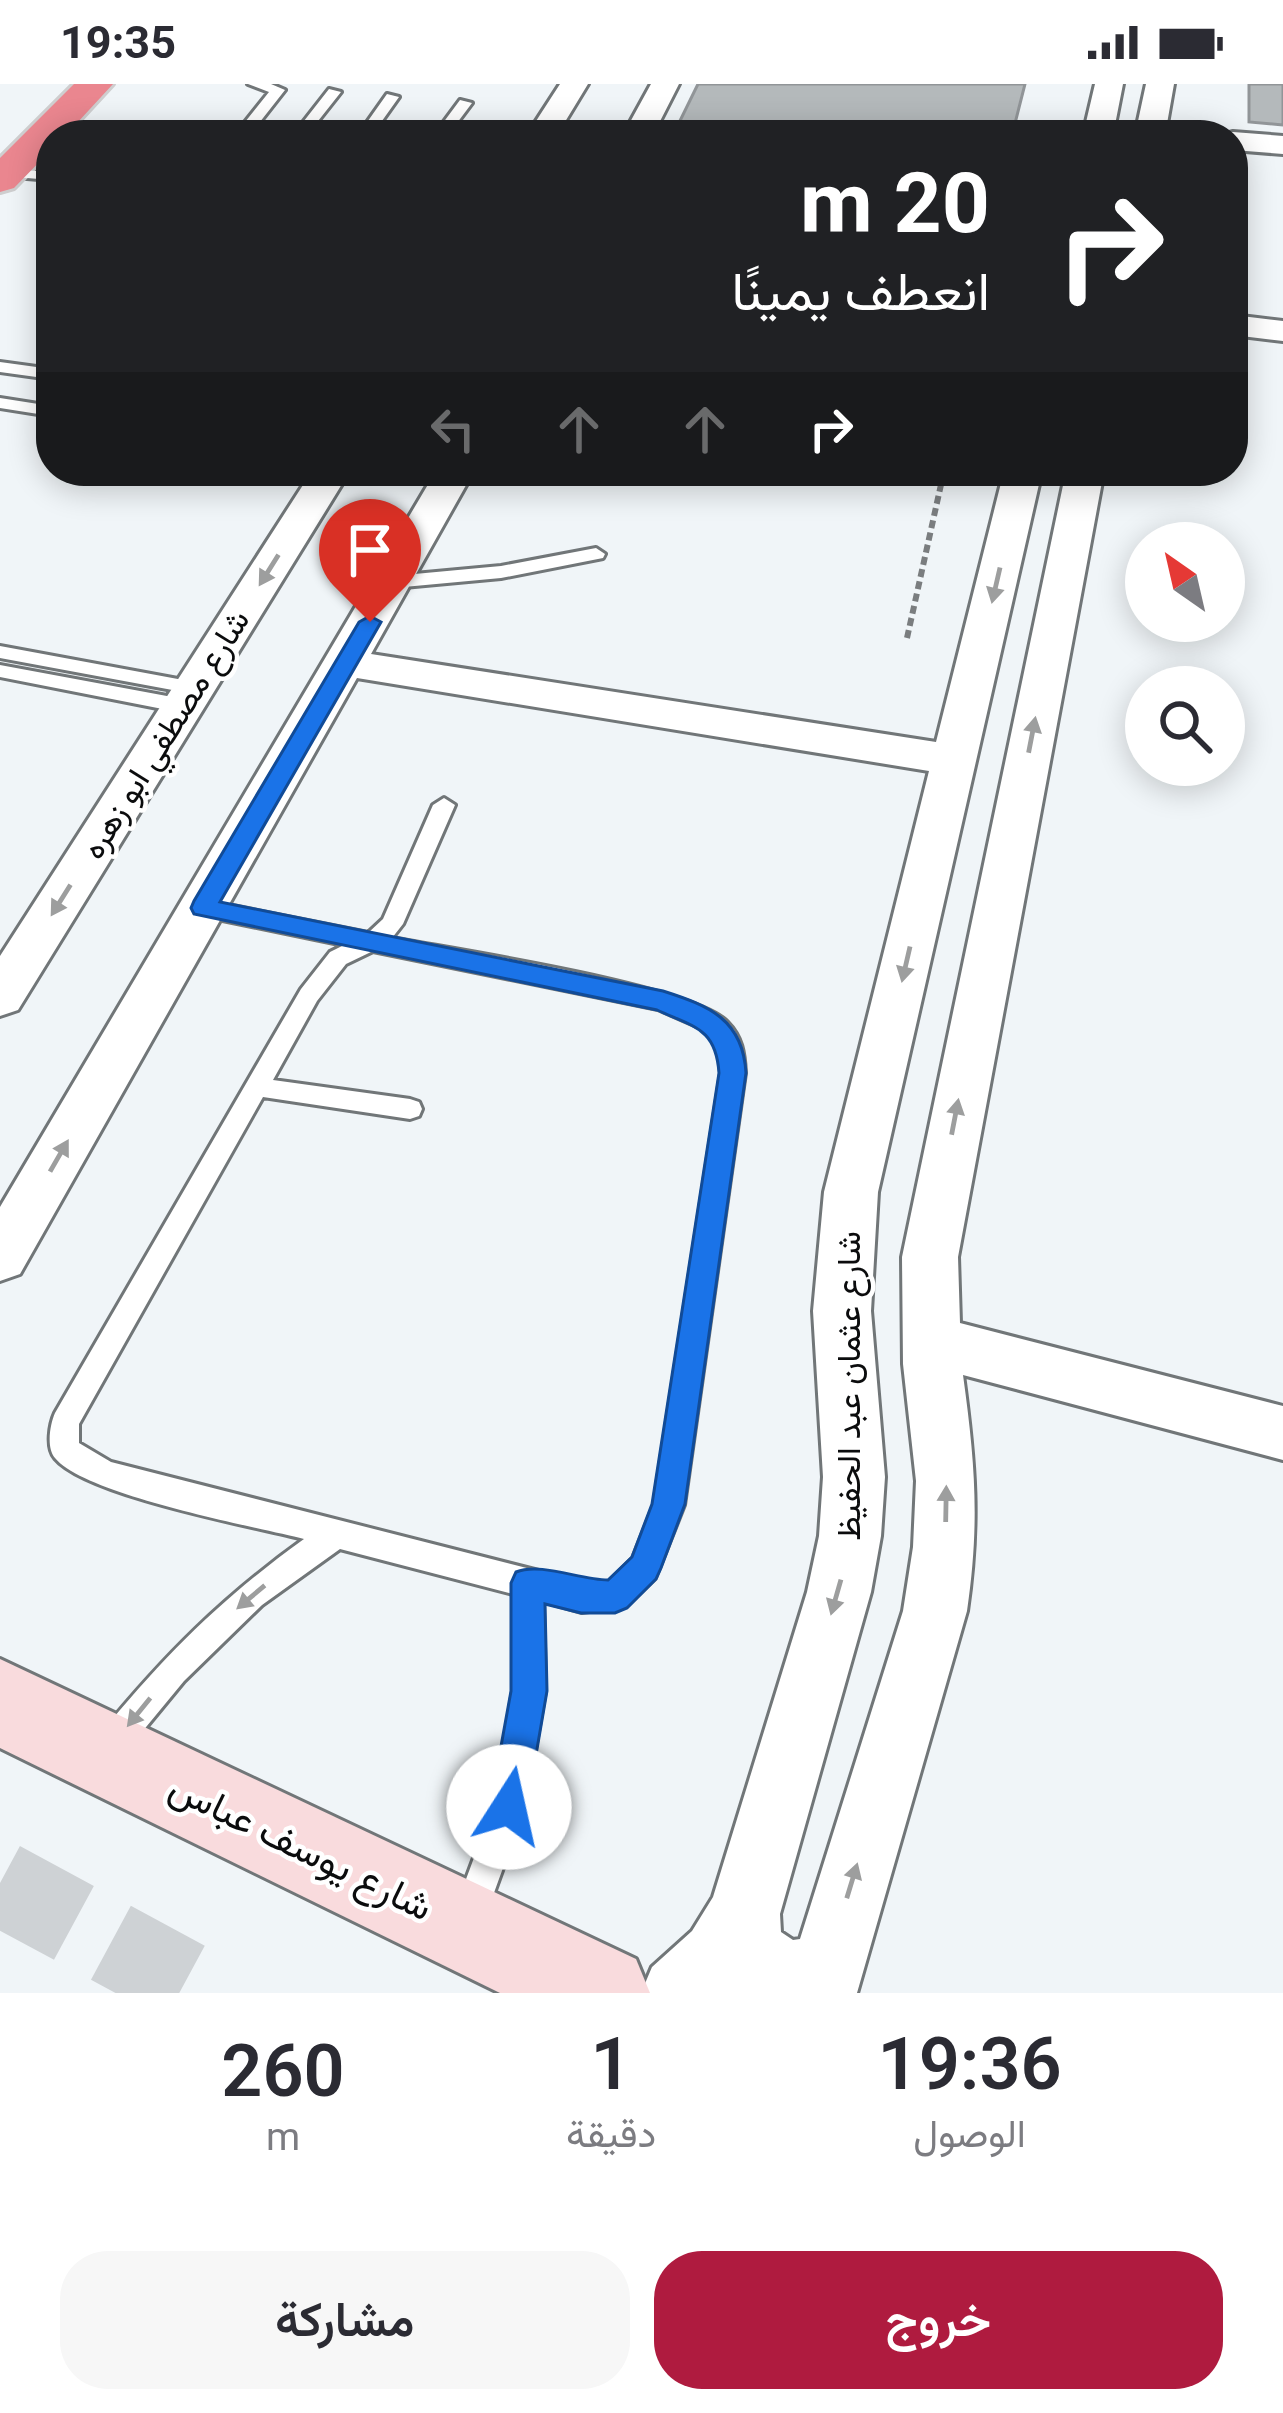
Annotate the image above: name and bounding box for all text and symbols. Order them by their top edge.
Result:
text: 19:35 [60,16,176,69]
text: 20 m [800,154,990,253]
icon: right [1032,168,1188,324]
text: انعطف يمينًا [731,260,990,323]
icon: left [420,396,486,462]
icon: ahead [546,396,612,462]
icon: ahead [672,396,738,462]
icon: right [798,396,864,462]
pin [319,499,421,622]
icon: arrive [337,517,403,583]
north arrow [1125,522,1245,642]
map controls [1125,522,1245,786]
one-way arrow [258,554,280,586]
one-way arrow [986,566,1005,603]
street label: شارع مصطفي ابو زهره [73,602,263,869]
button: search [1125,666,1245,786]
one-way arrow [1023,715,1042,753]
one-way arrow [51,883,72,917]
one-way arrow [895,946,914,984]
one-way arrow [946,1098,965,1136]
one-way arrow [47,1139,68,1173]
street label: شارع عثمان عبد الحفيظ [829,1231,871,1541]
one-way arrow [937,1484,956,1522]
one-way arrow [826,1579,845,1616]
one-way arrow [236,1584,266,1610]
one-way arrow [127,1696,152,1727]
position arrow [446,1744,572,1870]
street label: شارع يوسف عباس [161,1764,440,1933]
one-way arrow [844,1862,863,1899]
text: 1 [591,2022,632,2107]
text: 19:36 [878,2022,1062,2107]
text: 260 [221,2029,345,2114]
text: دقيقة [566,2111,656,2157]
text: الوصول [913,2111,1026,2157]
text: m [266,2114,300,2160]
button: مشاركة [60,2251,630,2389]
button: خروج [654,2251,1223,2389]

